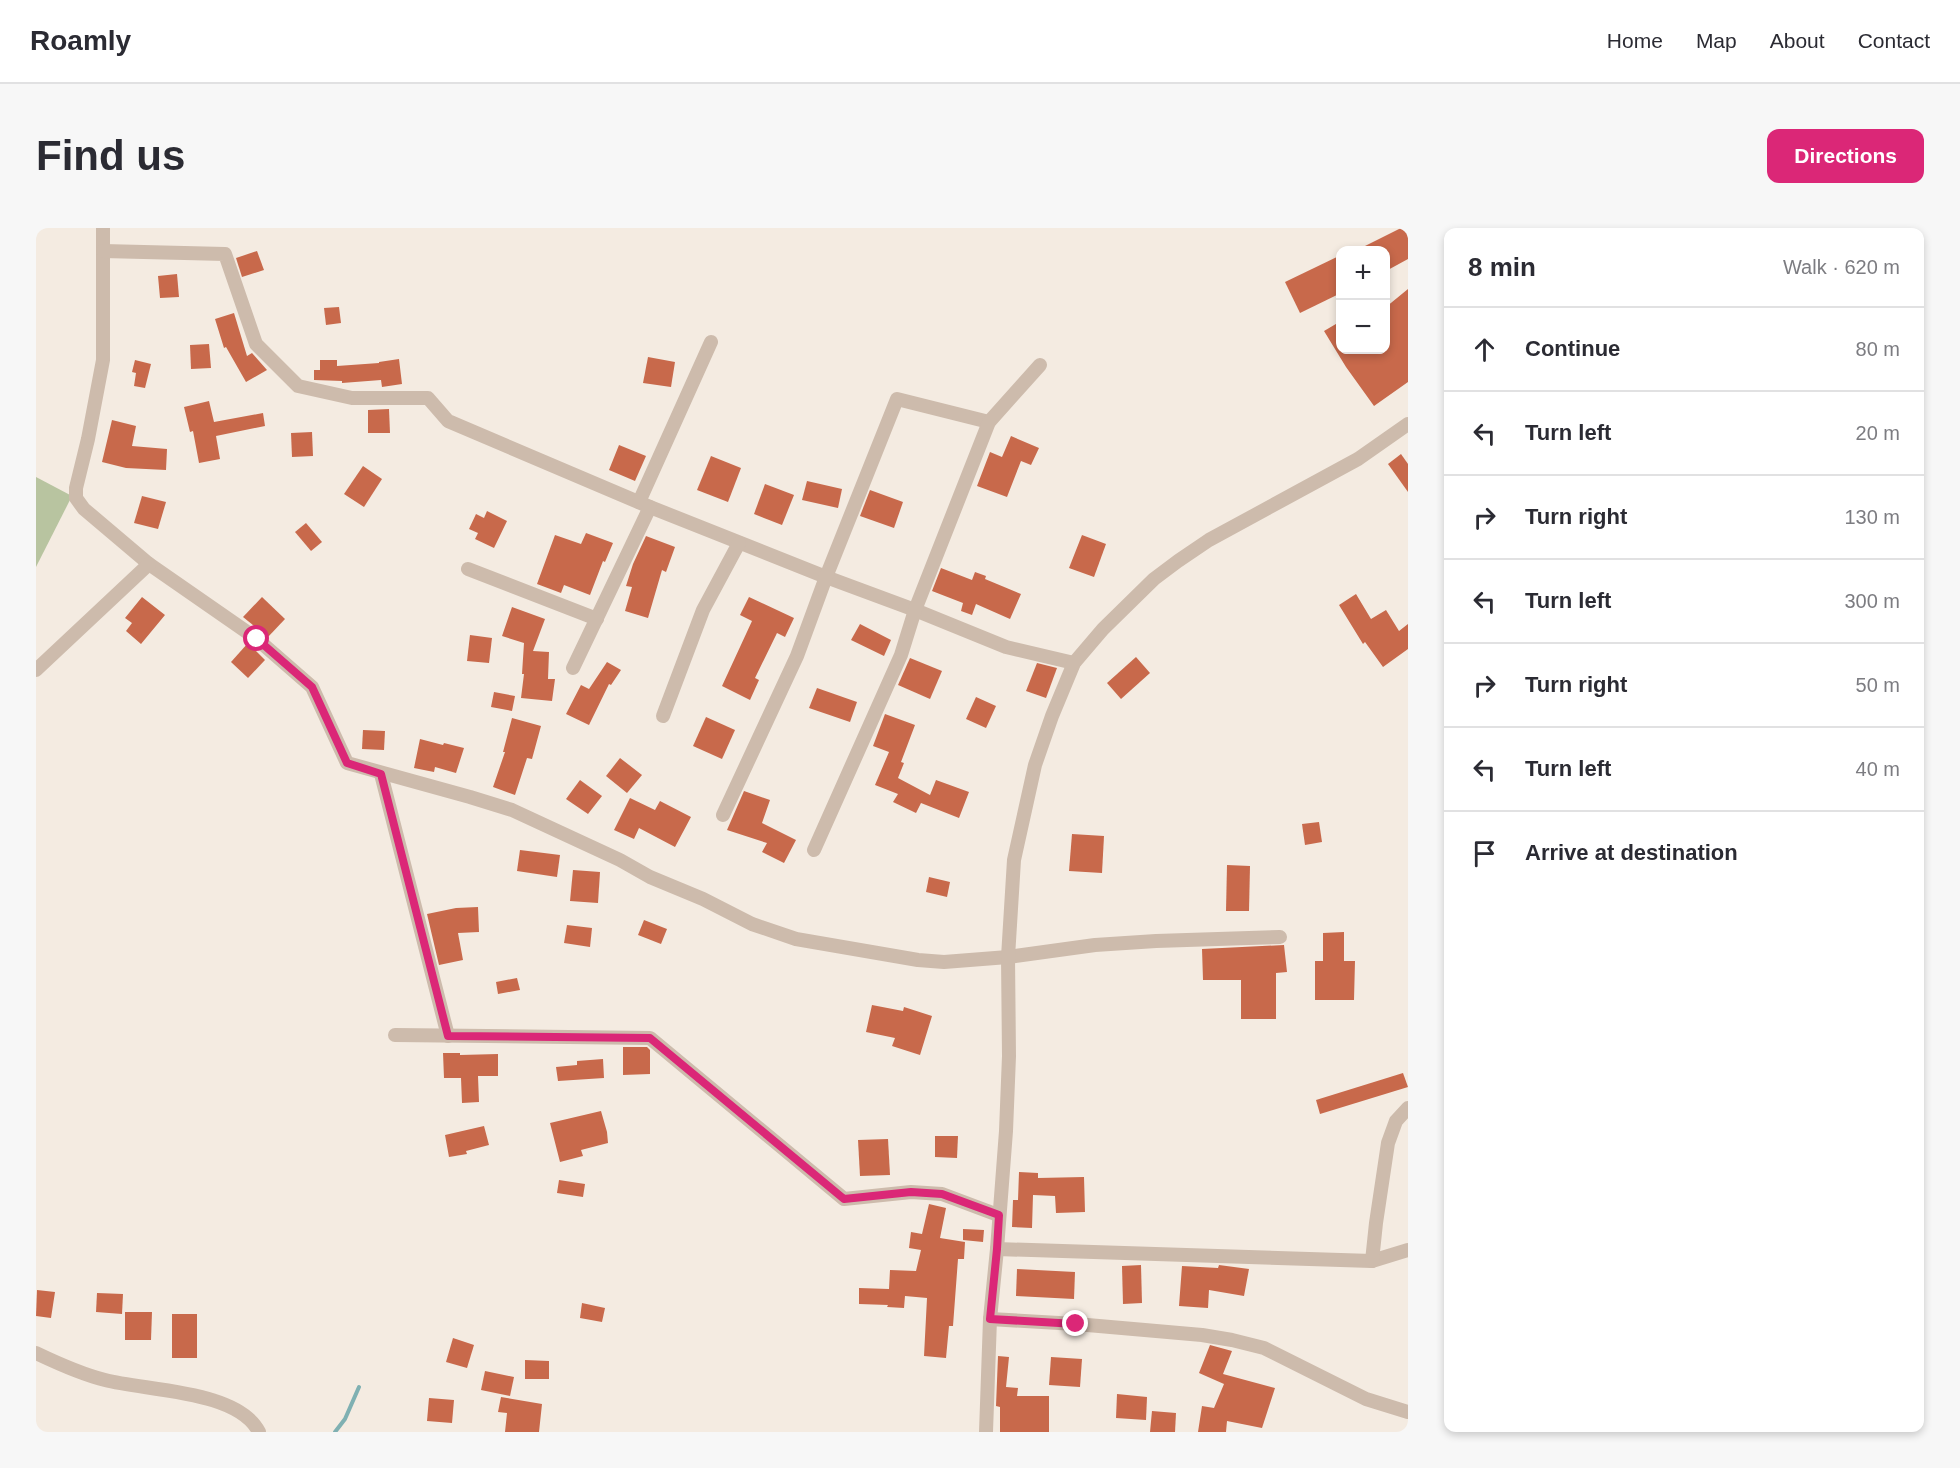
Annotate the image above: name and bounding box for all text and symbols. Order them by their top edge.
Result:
text: Roamly [30,25,131,56]
text: Home [1607,29,1663,52]
text: Map [1696,29,1737,52]
text: About [1770,29,1825,52]
text: Contact [1858,29,1930,52]
button: Directions [1767,129,1924,183]
text: Find us [36,132,185,179]
map controls [1336,246,1390,354]
button: + [1336,246,1390,300]
text: 8 min [1468,252,1536,282]
text: Walk · 620 m [1783,256,1900,278]
button: − [1336,300,1390,354]
icon: ahead [1468,333,1501,366]
text: Continue [1525,336,1620,361]
text: 80 m [1856,338,1900,360]
icon: left [1468,417,1501,450]
text: Turn left [1525,420,1611,445]
text: 20 m [1856,422,1900,444]
icon: right [1468,501,1501,534]
text: Turn right [1525,504,1627,529]
text: 130 m [1844,506,1900,528]
icon: left [1468,585,1501,618]
text: Turn left [1525,588,1611,613]
text: 300 m [1844,590,1900,612]
route start [243,625,269,651]
icon: right [1468,669,1501,702]
text: Turn right [1525,672,1627,697]
text: 50 m [1856,674,1900,696]
icon: left [1468,753,1501,786]
text: Turn left [1525,756,1611,781]
text: 40 m [1856,758,1900,780]
icon: arrive [1468,837,1501,870]
text: Arrive at destination [1525,840,1738,865]
route end [1062,1310,1088,1336]

